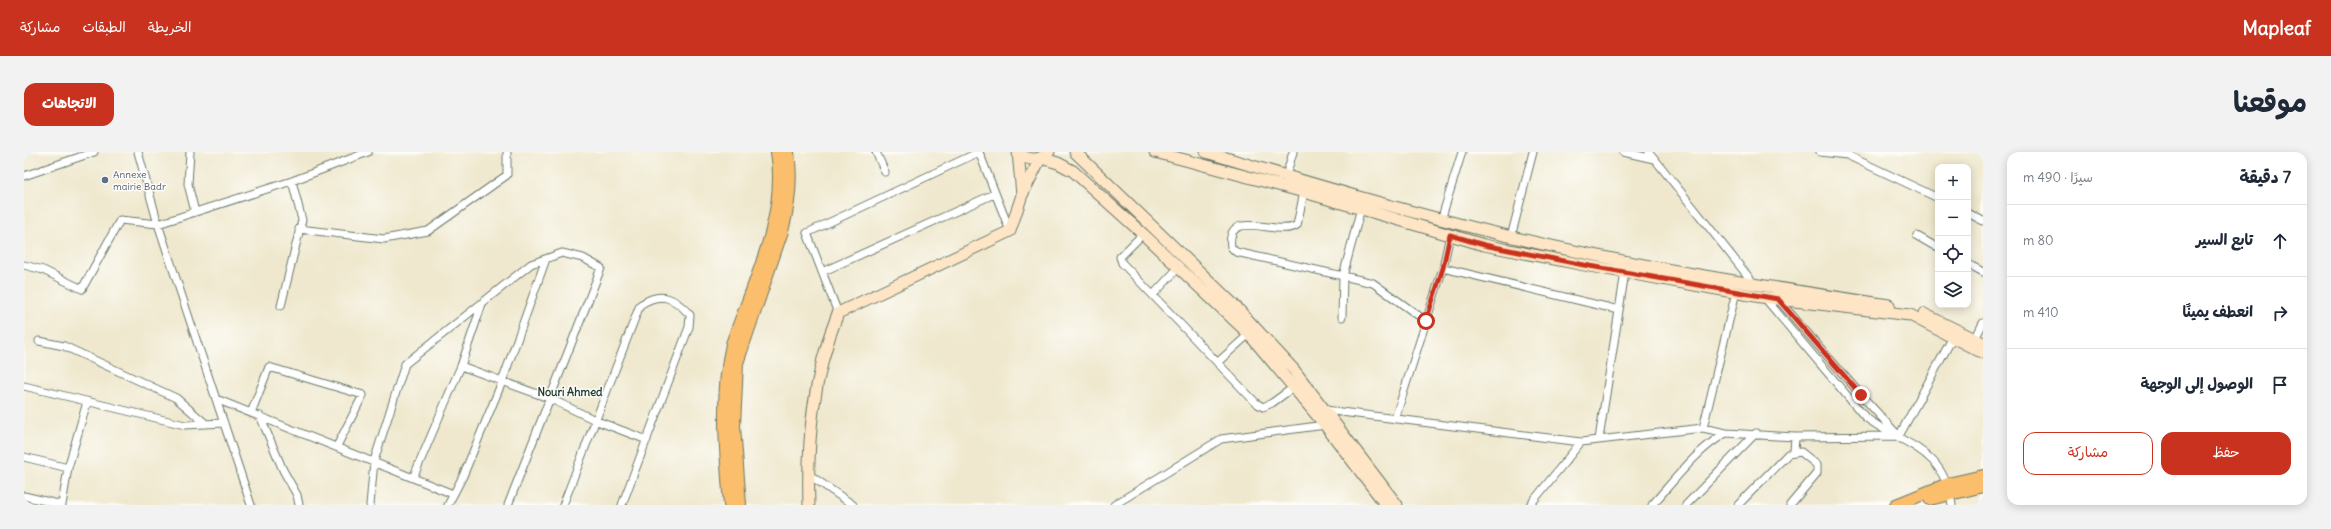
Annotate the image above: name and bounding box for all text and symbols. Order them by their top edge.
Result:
text: Mapleaf [2242,16,2311,40]
text: مشاركة [20,18,60,36]
text: الطبقات [82,18,126,36]
text: الخريطة [148,18,191,36]
button: الاتجاهات [24,83,114,126]
text: موقعنا [2233,84,2307,120]
map controls [1935,164,1971,308]
button: + [1935,164,1971,200]
text: 7 دقيقة [2239,166,2291,188]
place label: Annexe mairie Badr [113,168,166,193]
text: سيرًا · 490 m [2023,169,2093,186]
marker: Annexe mairie Badr [100,175,110,185]
button: − [1935,200,1971,236]
text: تابع السير [2196,230,2253,249]
icon: ahead [2269,230,2291,252]
text: 80 m [2023,232,2054,249]
button: locate [1935,236,1971,272]
button: layers [1935,272,1971,308]
text: انعطف يمينًا [2182,302,2253,321]
icon: right [2269,302,2291,324]
text: 410 m [2023,304,2059,321]
route start [1417,312,1435,330]
text: الوصول إلى الوجهة [2140,374,2253,393]
icon: arrive [2269,374,2291,396]
district label: Nouri Ahmed [537,385,603,399]
route end [1852,386,1870,404]
button: مشاركة [2023,432,2153,475]
button: حفظ [2161,432,2291,475]

